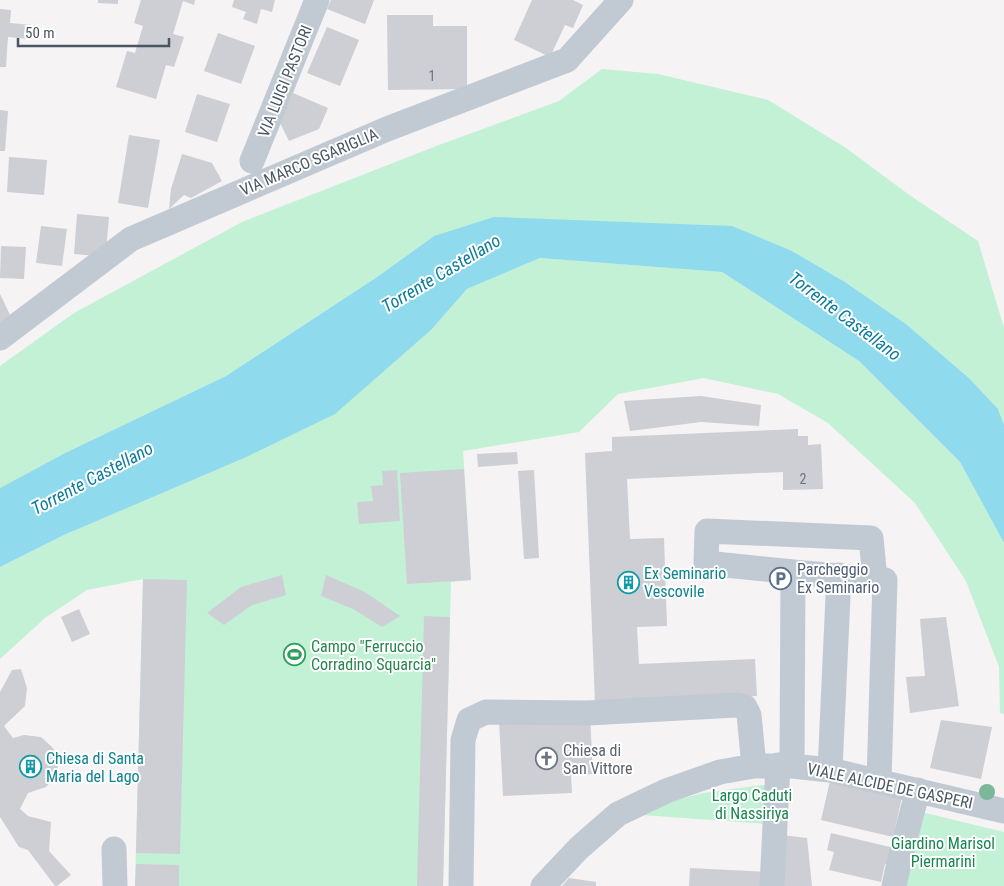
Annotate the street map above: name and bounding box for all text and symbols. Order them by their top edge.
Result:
scale bar [18,15,169,47]
street label: VIA LUIGI PASTORI [254,22,316,140]
text: 50 m [25,24,55,42]
house number: 1 [429,68,435,84]
street label: VIA MARCO SGARIGLIA [237,124,381,200]
water label: Torrente Castellano [378,229,504,317]
water label: Torrente Castellano [785,267,905,365]
water label: Torrente Castellano [28,437,156,519]
house number: 2 [800,471,807,487]
place label: Parcheggio Ex Seminario [797,560,879,597]
place label: Ex Seminario Vescovile [644,564,726,601]
parking icon: Parcheggio Ex Seminario [769,566,793,590]
building icon: Ex Seminario Vescovile [616,570,640,594]
place label: Campo "Ferruccio Corradino Squarcia" [311,637,436,674]
sports icon: Campo "Ferruccio Corradino Squarcia" [283,643,307,667]
place label: Chiesa di San Vittore [563,741,633,778]
church icon: Chiesa di San Vittore [535,747,559,771]
place label: Chiesa di Santa Maria del Lago [46,749,144,786]
building icon: Chiesa di Santa Maria del Lago [18,755,42,779]
street label: VIALE ALCIDE DE GASPERI [805,759,975,813]
park label: Largo Caduti di Nassiriya [712,786,792,823]
park label: Giardino Marisol Piermarini [891,834,995,871]

